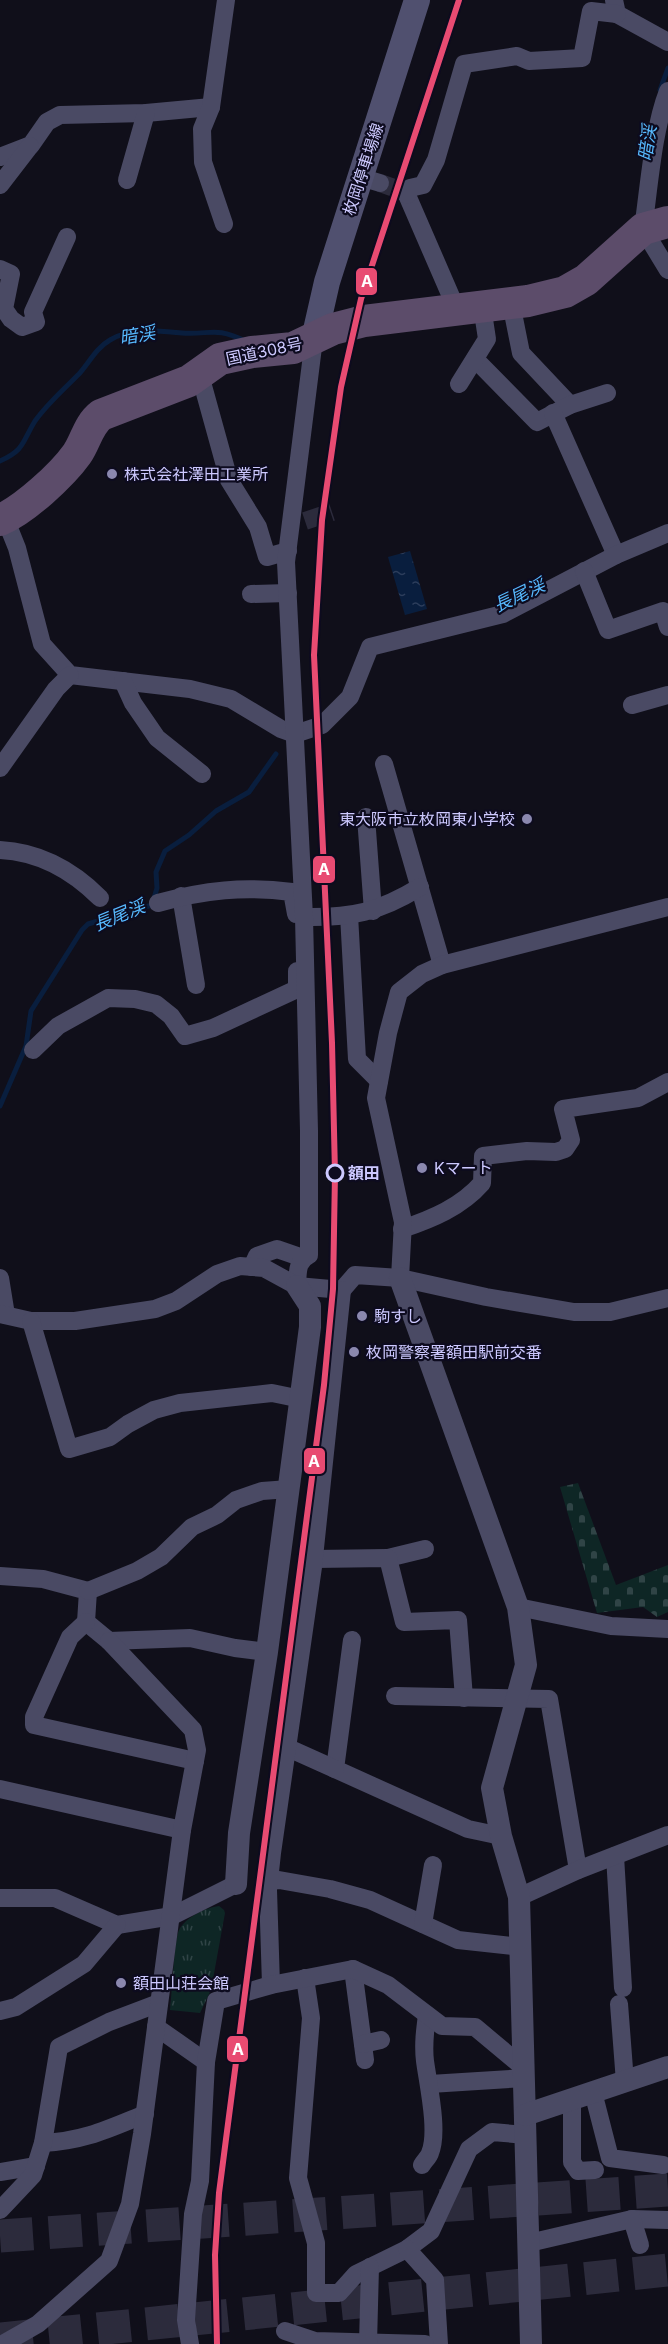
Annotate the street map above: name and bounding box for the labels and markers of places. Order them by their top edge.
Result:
place label: 株式会社澤田工業所 [124,464,268,484]
marker: 株式会社澤田工業所 [105,467,119,481]
place label: 東大阪市立枚岡東小学校 [339,809,515,829]
marker: 東大阪市立枚岡東小学校 [520,812,534,826]
place label: Kマート [434,1158,493,1178]
marker: Kマート [415,1161,429,1175]
place label: 額田 [348,1163,380,1183]
marker: 額田 [326,1164,344,1182]
place label: 駒すし [374,1306,422,1326]
marker: 駒すし [355,1309,369,1323]
place label: 枚岡警察署額田駅前交番 [366,1342,542,1362]
marker: 枚岡警察署額田駅前交番 [347,1345,361,1359]
place label: 額田山荘会館 [133,1973,229,1993]
marker: 額田山荘会館 [114,1976,128,1990]

